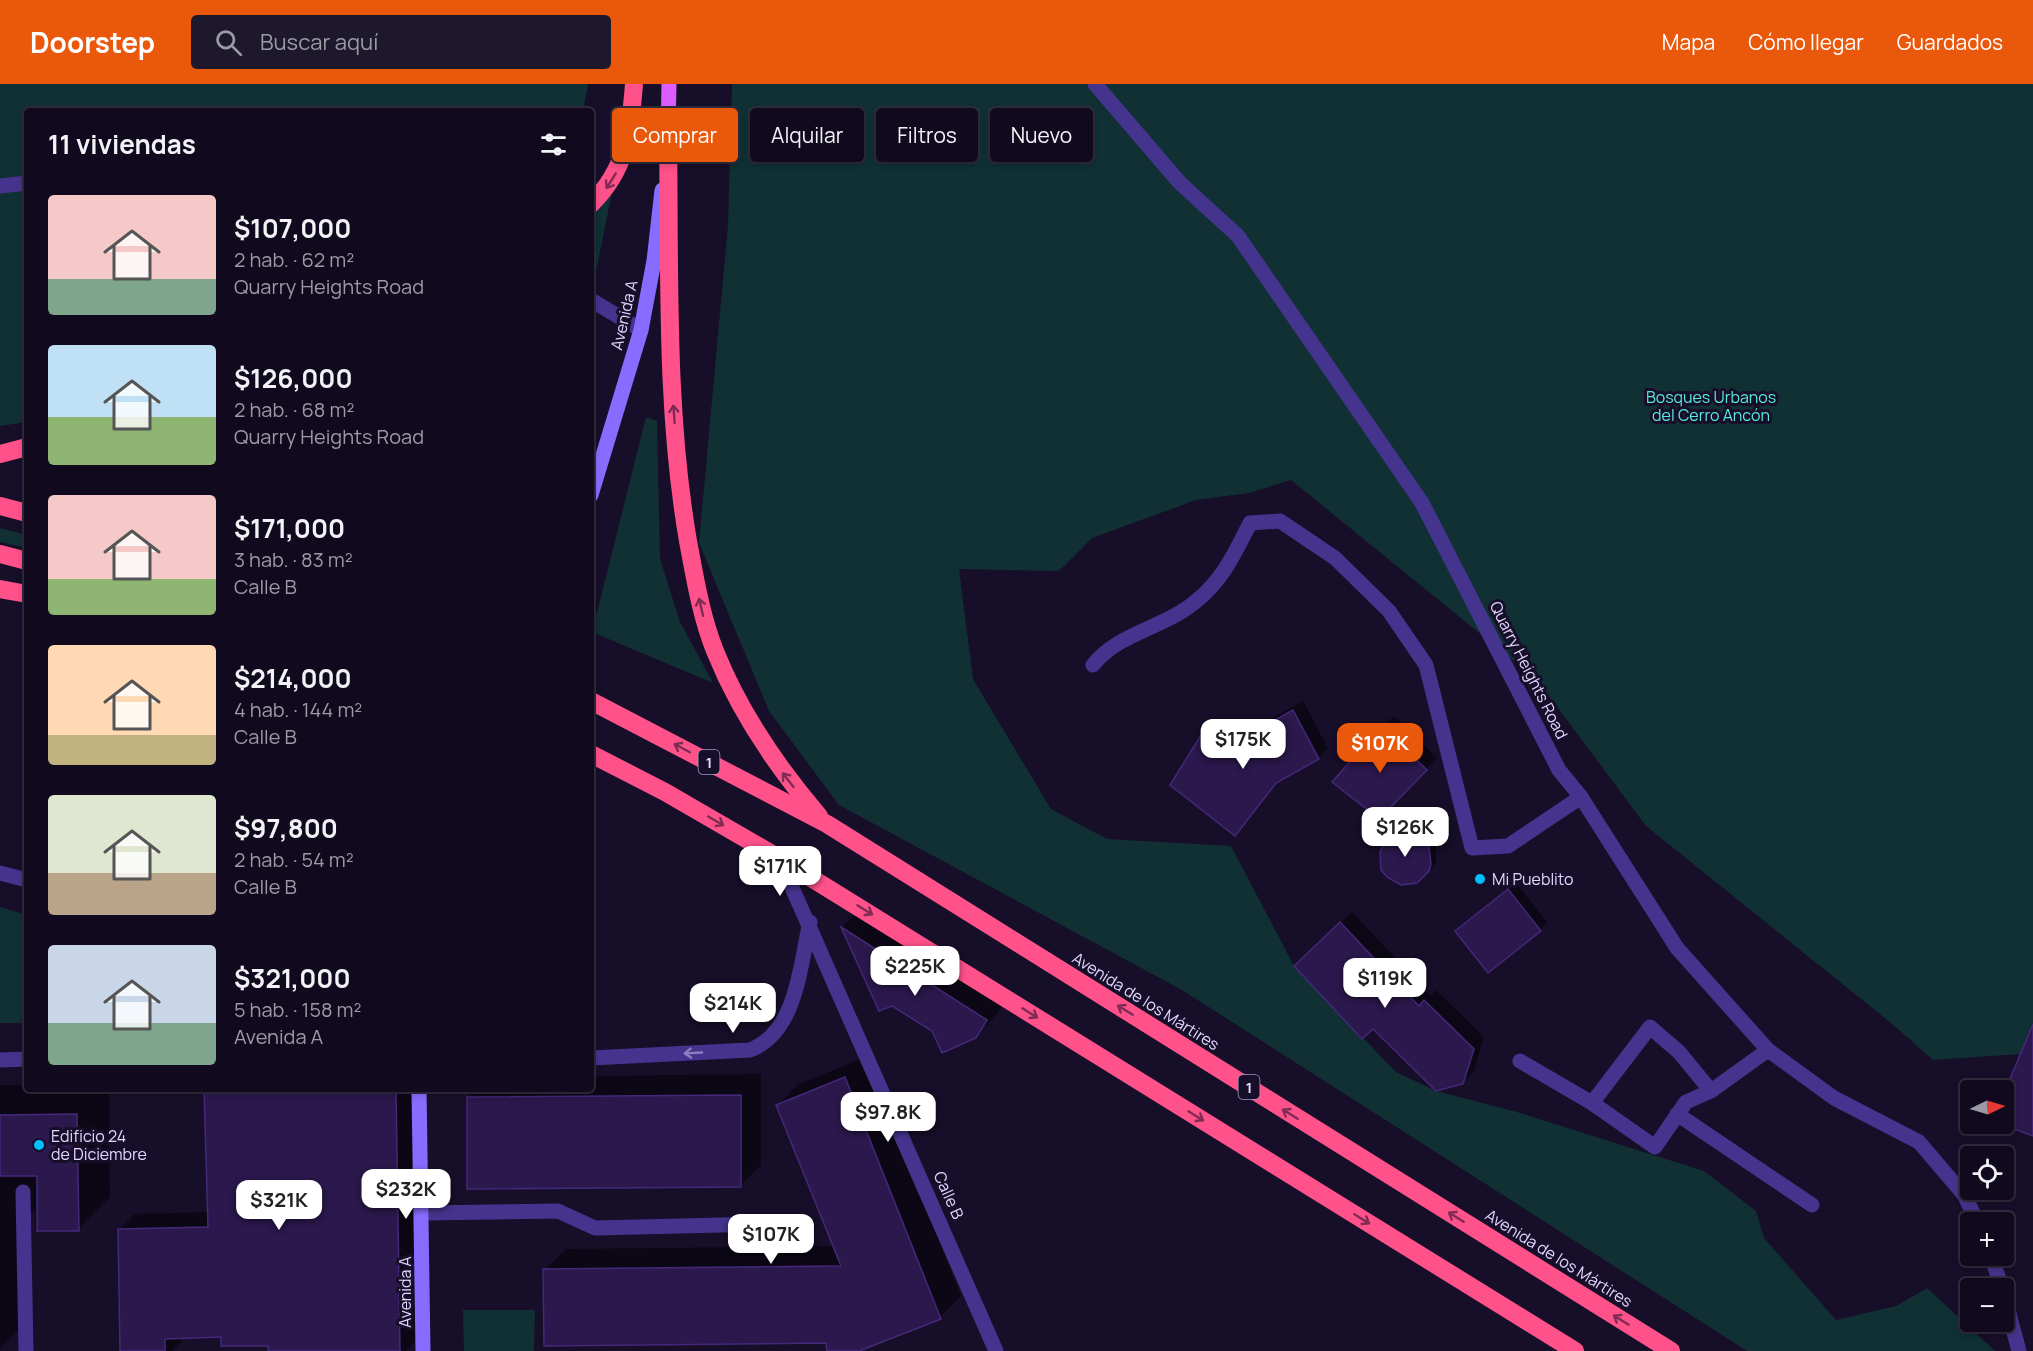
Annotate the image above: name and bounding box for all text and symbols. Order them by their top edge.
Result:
search box [191,15,611,69]
text: Doorstep [30,23,155,61]
icon: search [212,26,245,59]
text: Buscar aquí [260,27,378,57]
text: Mapa [1662,28,1715,56]
text: Cómo llegar [1748,28,1864,56]
text: Guardados [1897,28,2003,56]
chip: Comprar [612,108,738,162]
chip: Alquilar [750,108,864,162]
chip: Filtros [876,108,978,162]
chip: Nuevo [990,108,1093,162]
text: 11 viviendas [48,126,196,162]
icon: filters [537,128,570,161]
one-way arrow [604,172,616,189]
text: $107,000 [234,210,351,246]
icon: home [96,219,168,291]
text: 2 hab. · 62 m² [234,246,354,273]
text: Quarry Heights Road [234,273,424,300]
street label: Avenida A [605,278,643,352]
text: $126,000 [234,360,353,396]
icon: home [96,369,168,441]
park label: Bosques Urbanos del Cerro Ancón [1646,386,1776,426]
text: 2 hab. · 68 m² [234,396,354,423]
one-way arrow [668,404,679,424]
text: Quarry Heights Road [234,423,424,450]
text: $171,000 [234,510,345,546]
icon: home [96,519,168,591]
text: 3 hab. · 83 m² [234,546,353,573]
text: Calle B [234,573,297,600]
one-way arrow [695,597,707,616]
street label: Quarry Heights Road [1485,597,1573,743]
text: $214,000 [234,660,352,696]
icon: home [96,669,168,741]
text: 4 hab. · 144 m² [234,696,362,723]
pin: $175K [1201,719,1285,770]
text: Calle B [234,723,297,750]
pin: $107K [1338,723,1422,774]
text: $175K [1215,725,1271,752]
text: $107K [1351,729,1409,756]
one-way arrow [674,742,691,754]
road number: 1 [698,750,720,774]
one-way arrow [782,772,795,788]
pin: $126K [1363,807,1447,858]
text: $97,800 [234,810,338,846]
text: $126K [1376,813,1434,840]
one-way arrow [707,816,724,828]
icon: home [96,819,168,891]
text: 2 hab. · 54 m² [234,846,354,873]
pin: $171K [738,846,822,897]
text: $171K [753,852,807,879]
place label: Mi Pueblito [1492,868,1573,890]
marker: Mi Pueblito [1473,872,1487,886]
text: Calle B [234,873,297,900]
one-way arrow [856,904,873,917]
pin: $225K [873,946,957,997]
street label: Avenida de los Mártires [1068,947,1224,1055]
text: $225K [884,952,946,979]
pin: $119K [1343,958,1427,1009]
text: $321,000 [234,960,351,996]
text: $119K [1357,964,1413,991]
icon: home [96,969,168,1041]
pin: $214K [691,983,775,1034]
text: $214K [704,989,762,1016]
text: 5 hab. · 158 m² [234,996,362,1023]
one-way arrow [1117,1004,1134,1016]
one-way arrow [1021,1008,1038,1020]
text: Avenida A [234,1023,323,1050]
one-way arrow [684,1047,704,1058]
road number: 1 [1238,1075,1260,1099]
north arrow [1960,1080,2014,1134]
map controls [1960,1080,2014,1332]
pin: $97.8K [839,1092,937,1143]
text: $97.8K [855,1098,921,1125]
one-way arrow [1282,1107,1299,1119]
one-way arrow [1187,1111,1204,1123]
place label: Edificio 24 de Diciembre [51,1125,147,1165]
marker: Edificio 24 de Diciembre [32,1138,46,1152]
button: locate [1960,1146,2014,1200]
street label: Calle B [929,1168,969,1223]
pin: $232K [364,1169,448,1220]
text: $232K [376,1175,436,1202]
pin: $321K [237,1180,321,1231]
text: $321K [250,1186,308,1213]
street label: Avenida de los Mártires [1481,1204,1637,1312]
one-way arrow [1448,1210,1465,1222]
button: + [1960,1212,2014,1266]
one-way arrow [1353,1213,1370,1225]
pin: $107K [729,1214,813,1265]
text: $107K [742,1220,800,1247]
street label: Avenida A [394,1256,416,1328]
button: − [1960,1278,2014,1332]
one-way arrow [1613,1314,1630,1326]

